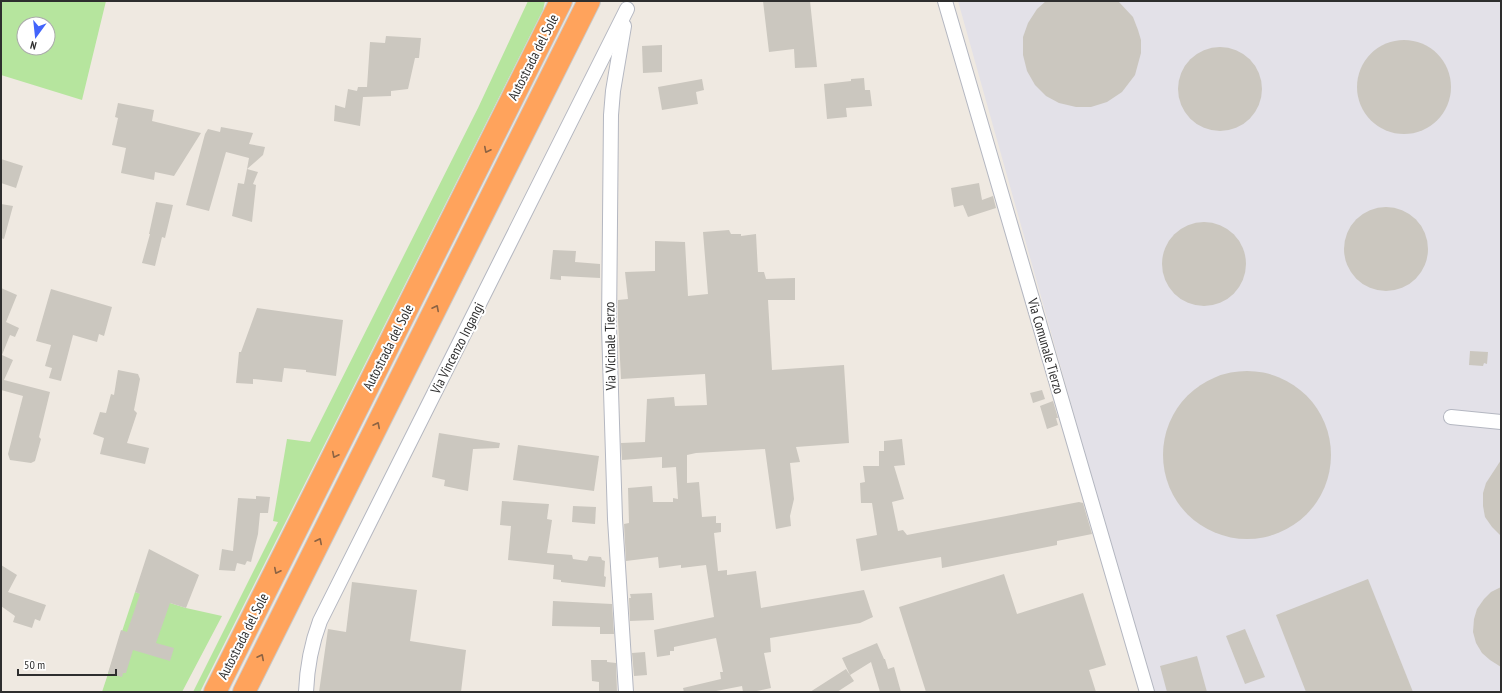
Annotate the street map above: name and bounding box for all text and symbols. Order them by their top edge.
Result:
street label: Autostrada del Sole [504,11,563,103]
north arrow [16,16,56,56]
text: N [29,38,38,53]
one-way arrow [484,146,491,154]
street label: Via Comunale Tierzo [1023,295,1068,396]
street label: Via Vincenzo Ingangi [426,299,488,398]
street label: Autostrada del Sole [359,301,418,393]
street label: Via Vicinale Tierzo [600,302,620,391]
one-way arrow [431,305,438,313]
one-way arrow [373,421,380,429]
one-way arrow [332,450,340,458]
one-way arrow [314,538,322,545]
one-way arrow [274,567,282,574]
street label: Autostrada del Sole [214,590,273,682]
scale bar [18,651,116,677]
one-way arrow [256,654,264,661]
text: 50 m [24,657,45,672]

